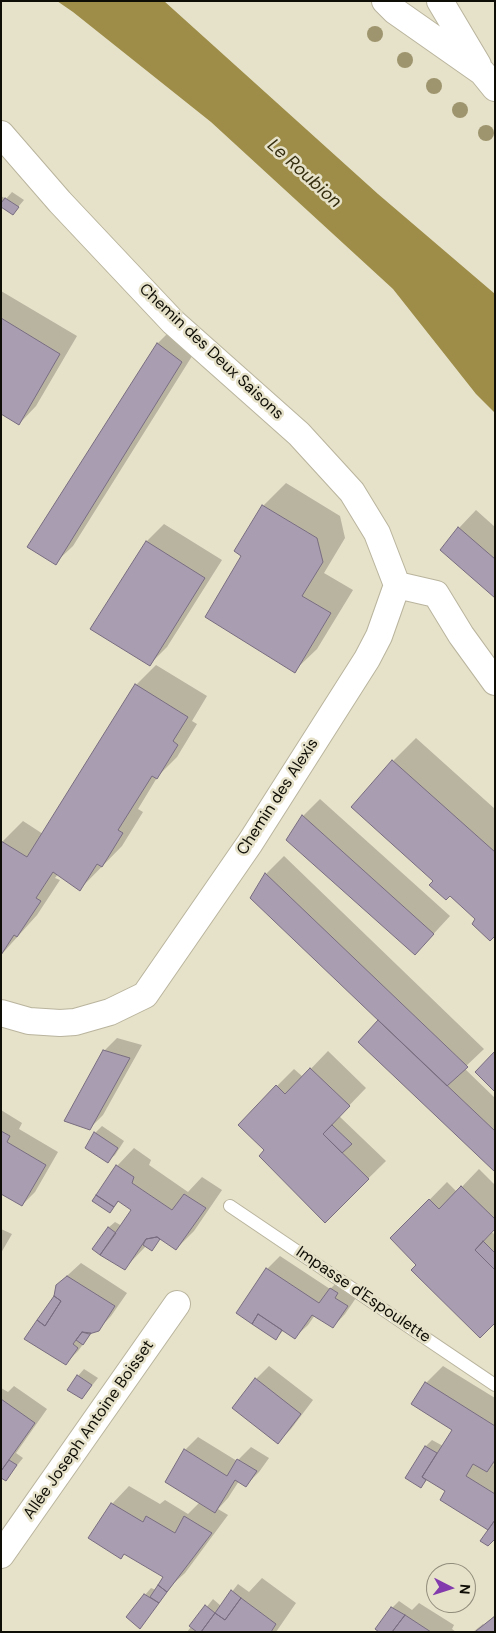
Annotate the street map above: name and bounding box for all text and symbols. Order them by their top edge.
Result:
water label: Le Roubion [262,135,346,213]
street label: Chemin des Deux Saisons [135,280,287,424]
street label: Chemin des Alexis [233,735,323,859]
street label: Impasse d'Espoulette [292,1243,434,1347]
street label: Allée Joseph Antoine Boisset [20,1337,158,1523]
north arrow [426,1563,476,1613]
text: N [456,1583,474,1595]

